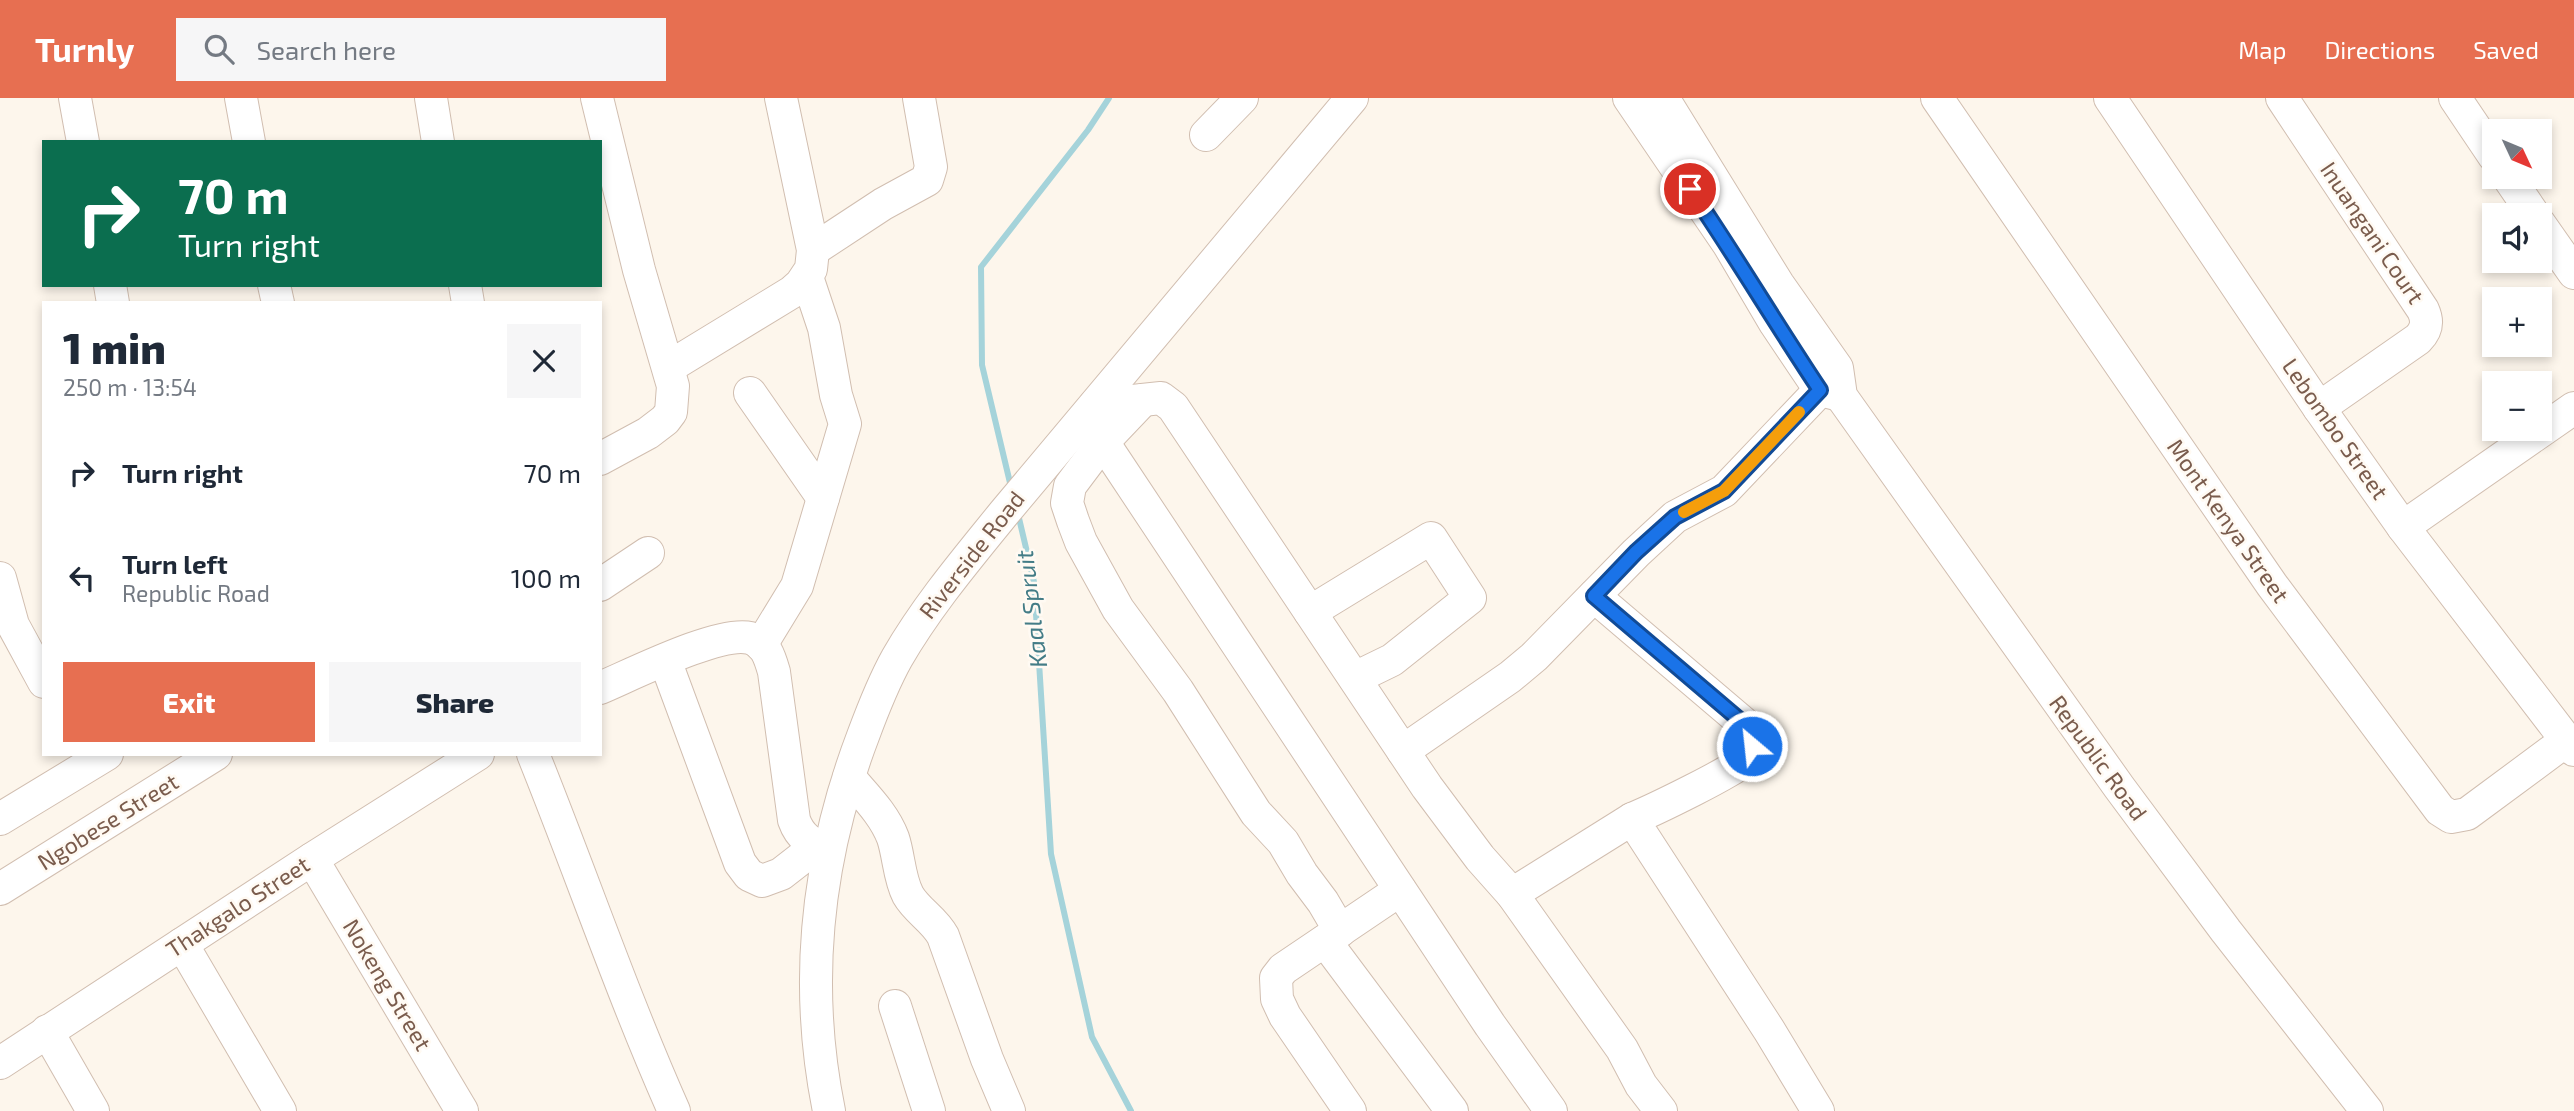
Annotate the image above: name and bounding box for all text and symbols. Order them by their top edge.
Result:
search box [176,18,666,81]
text: Turnly [35,29,134,69]
icon: search [200,30,238,68]
text: Search here [256,34,396,65]
text: Map [2238,35,2286,64]
text: Directions [2324,35,2435,64]
text: Saved [2473,35,2539,64]
north arrow [2482,119,2552,189]
map controls [2482,119,2552,441]
street label: Inuangani Court [2315,156,2431,309]
pin [1660,159,1720,219]
text: 70 m [178,165,289,224]
icon: right [63,168,154,259]
icon: arrive [1671,170,1709,208]
button: sound [2482,203,2552,273]
text: Turn right [178,225,320,263]
button: + [2482,287,2552,357]
text: 1 min [63,322,166,372]
button: close [507,324,581,398]
street label: Lebombo Street [2277,353,2395,505]
button: − [2482,371,2552,441]
text: 250 m · 13:54 [63,373,197,401]
street label: Mont Kenya Street [2162,433,2296,608]
icon: right [63,454,101,492]
text: Turn right [122,457,243,488]
text: 70 m [523,457,581,488]
street label: Riverside Road [913,485,1030,624]
text: Turn left [122,548,228,579]
water label: Kaal Spruit [1009,548,1052,670]
icon: left [63,559,101,597]
text: 100 m [511,562,581,593]
text: Republic Road [122,579,270,607]
button: Exit [63,662,315,742]
button: Share [329,662,581,742]
street label: Republic Road [2044,689,2154,825]
position arrow [1715,709,1789,783]
street label: Ngobese Street [32,767,183,876]
street label: Thakgalo Street [160,849,315,963]
street label: Nokeng Street [338,914,438,1055]

